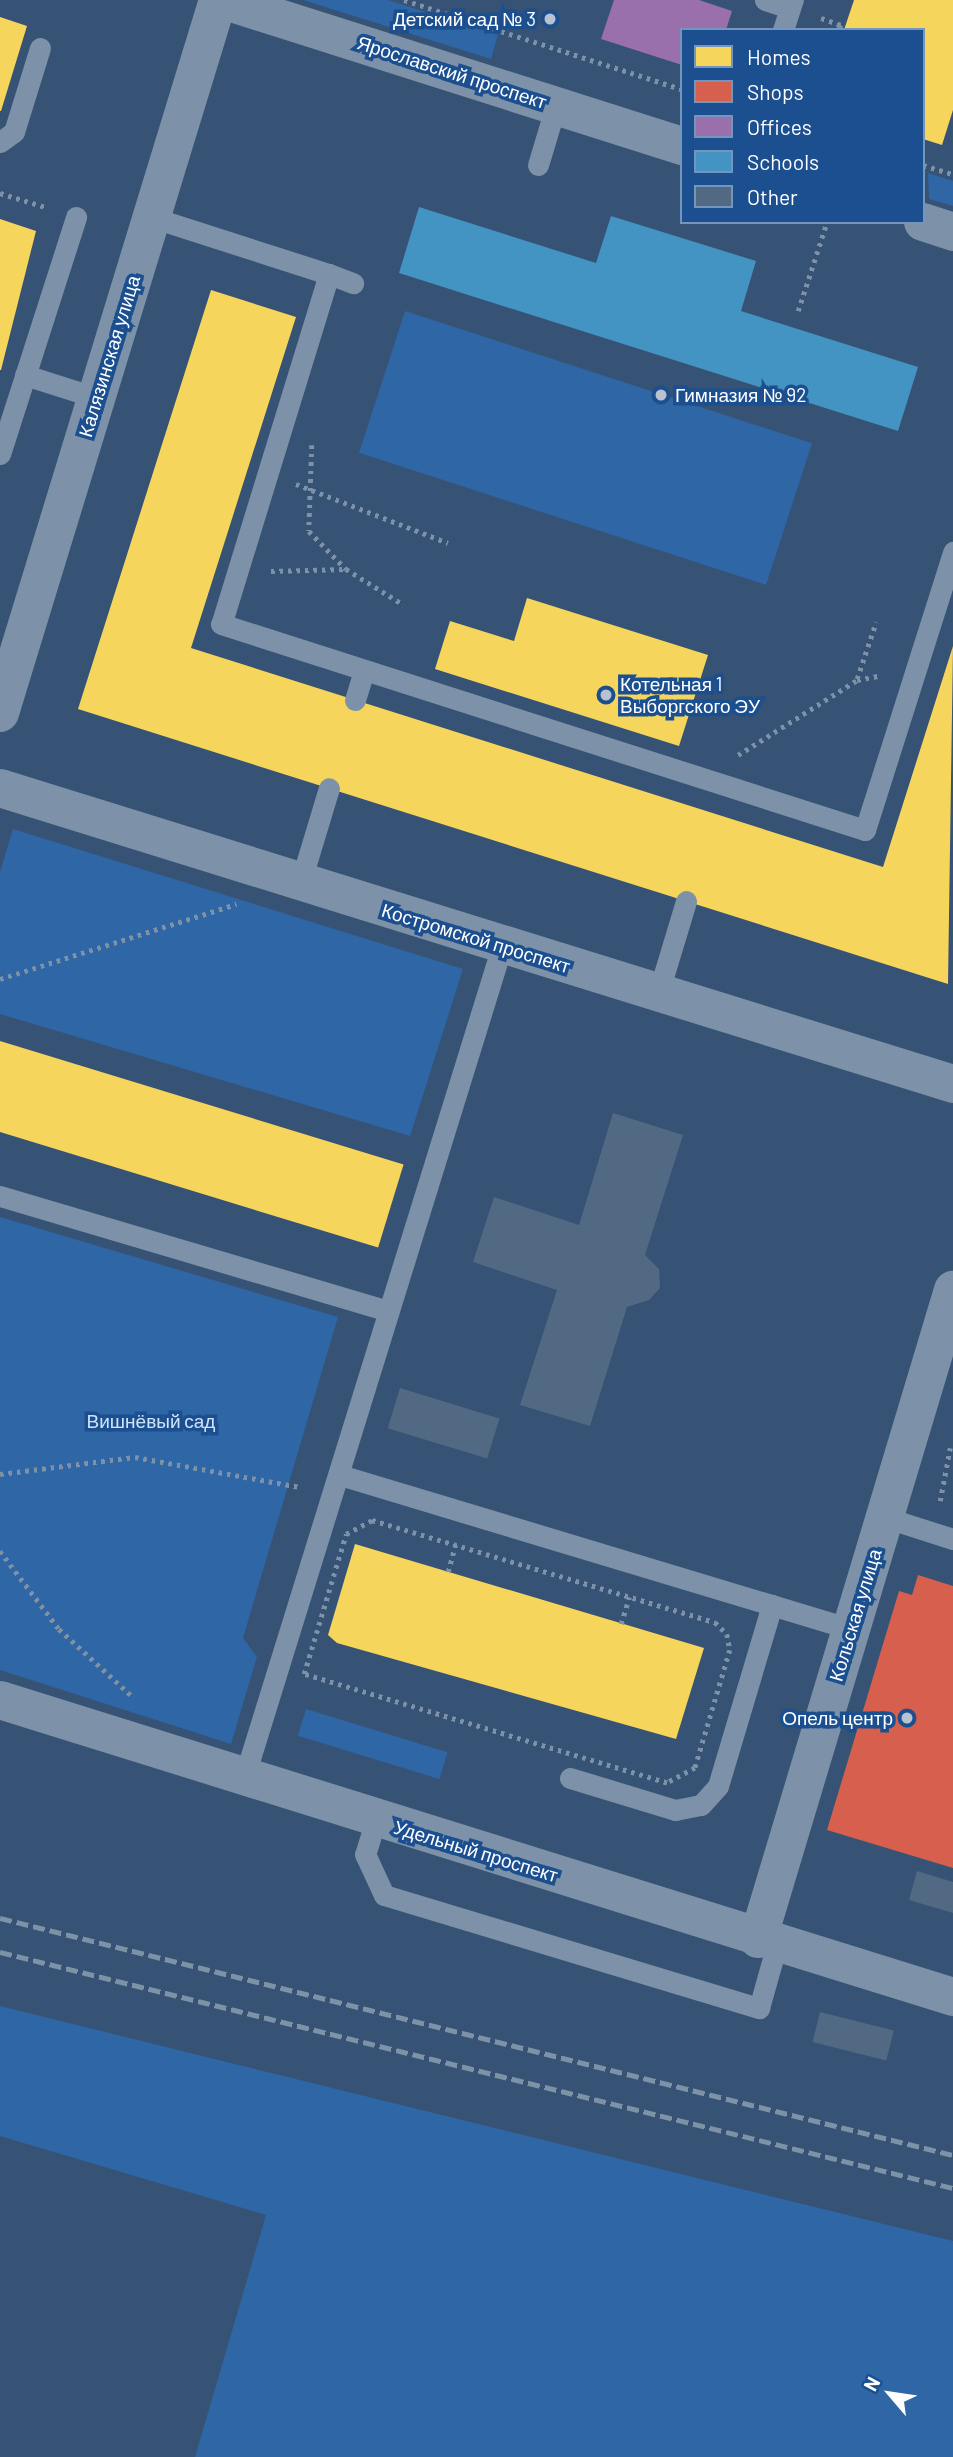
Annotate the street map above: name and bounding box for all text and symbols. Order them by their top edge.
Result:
place label: Детский сад № 3 [393,8,536,30]
marker: Детский сад № 3 [542,11,558,27]
legend [680,28,925,224]
street label: Ярославский проспект [354,31,550,113]
text: Homes [747,44,811,69]
text: Shops [747,79,804,104]
text: Offices [747,114,812,139]
text: Schools [747,149,819,174]
text: Other [747,184,798,209]
street label: Калязинская улица [74,272,144,440]
place label: Гимназия № 92 [675,384,806,406]
marker: Гимназия № 92 [653,387,669,403]
place label: Котельная 1 Выборгского ЭУ [620,673,760,717]
marker: Котельная 1 Выборгского ЭУ [598,687,614,703]
street label: Костромской проспект [379,898,573,978]
park label: Вишнёвый сад [87,1410,215,1432]
street label: Кольская улица [824,1546,886,1684]
place label: Опель центр [782,1707,893,1729]
marker: Опель центр [899,1710,915,1726]
street label: Удельный проспект [391,1815,561,1887]
north arrow [855,2359,925,2429]
text: N [858,2372,884,2395]

